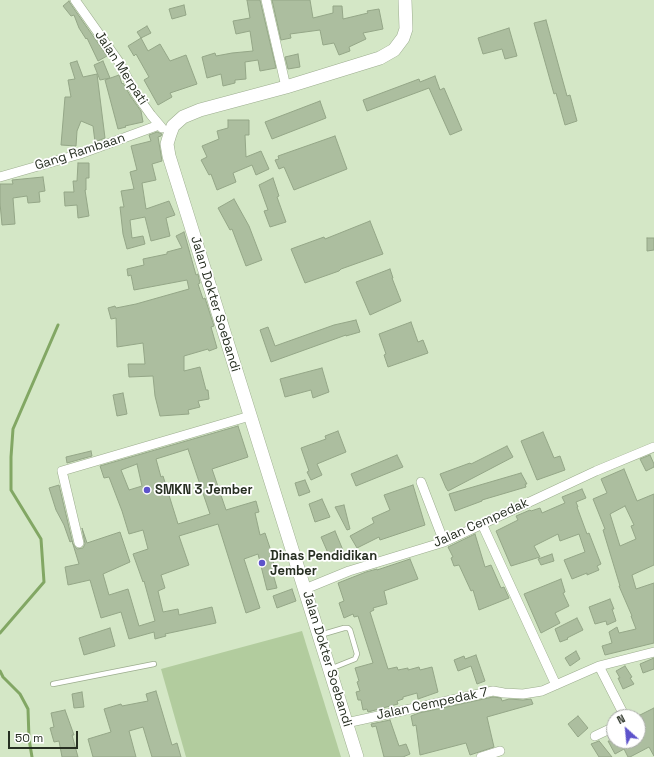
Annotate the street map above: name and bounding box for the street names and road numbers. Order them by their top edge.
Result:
street label: Jalan Merpati [91,28,151,108]
street label: Gang Rambaan [33,130,127,174]
street label: Jalan Dokter Soebandi [187,234,243,374]
street label: Jalan Cempedak [431,495,531,551]
street label: Jalan Dokter Soebandi [299,589,355,729]
street label: Jalan Cempedak 7 [375,685,489,723]

